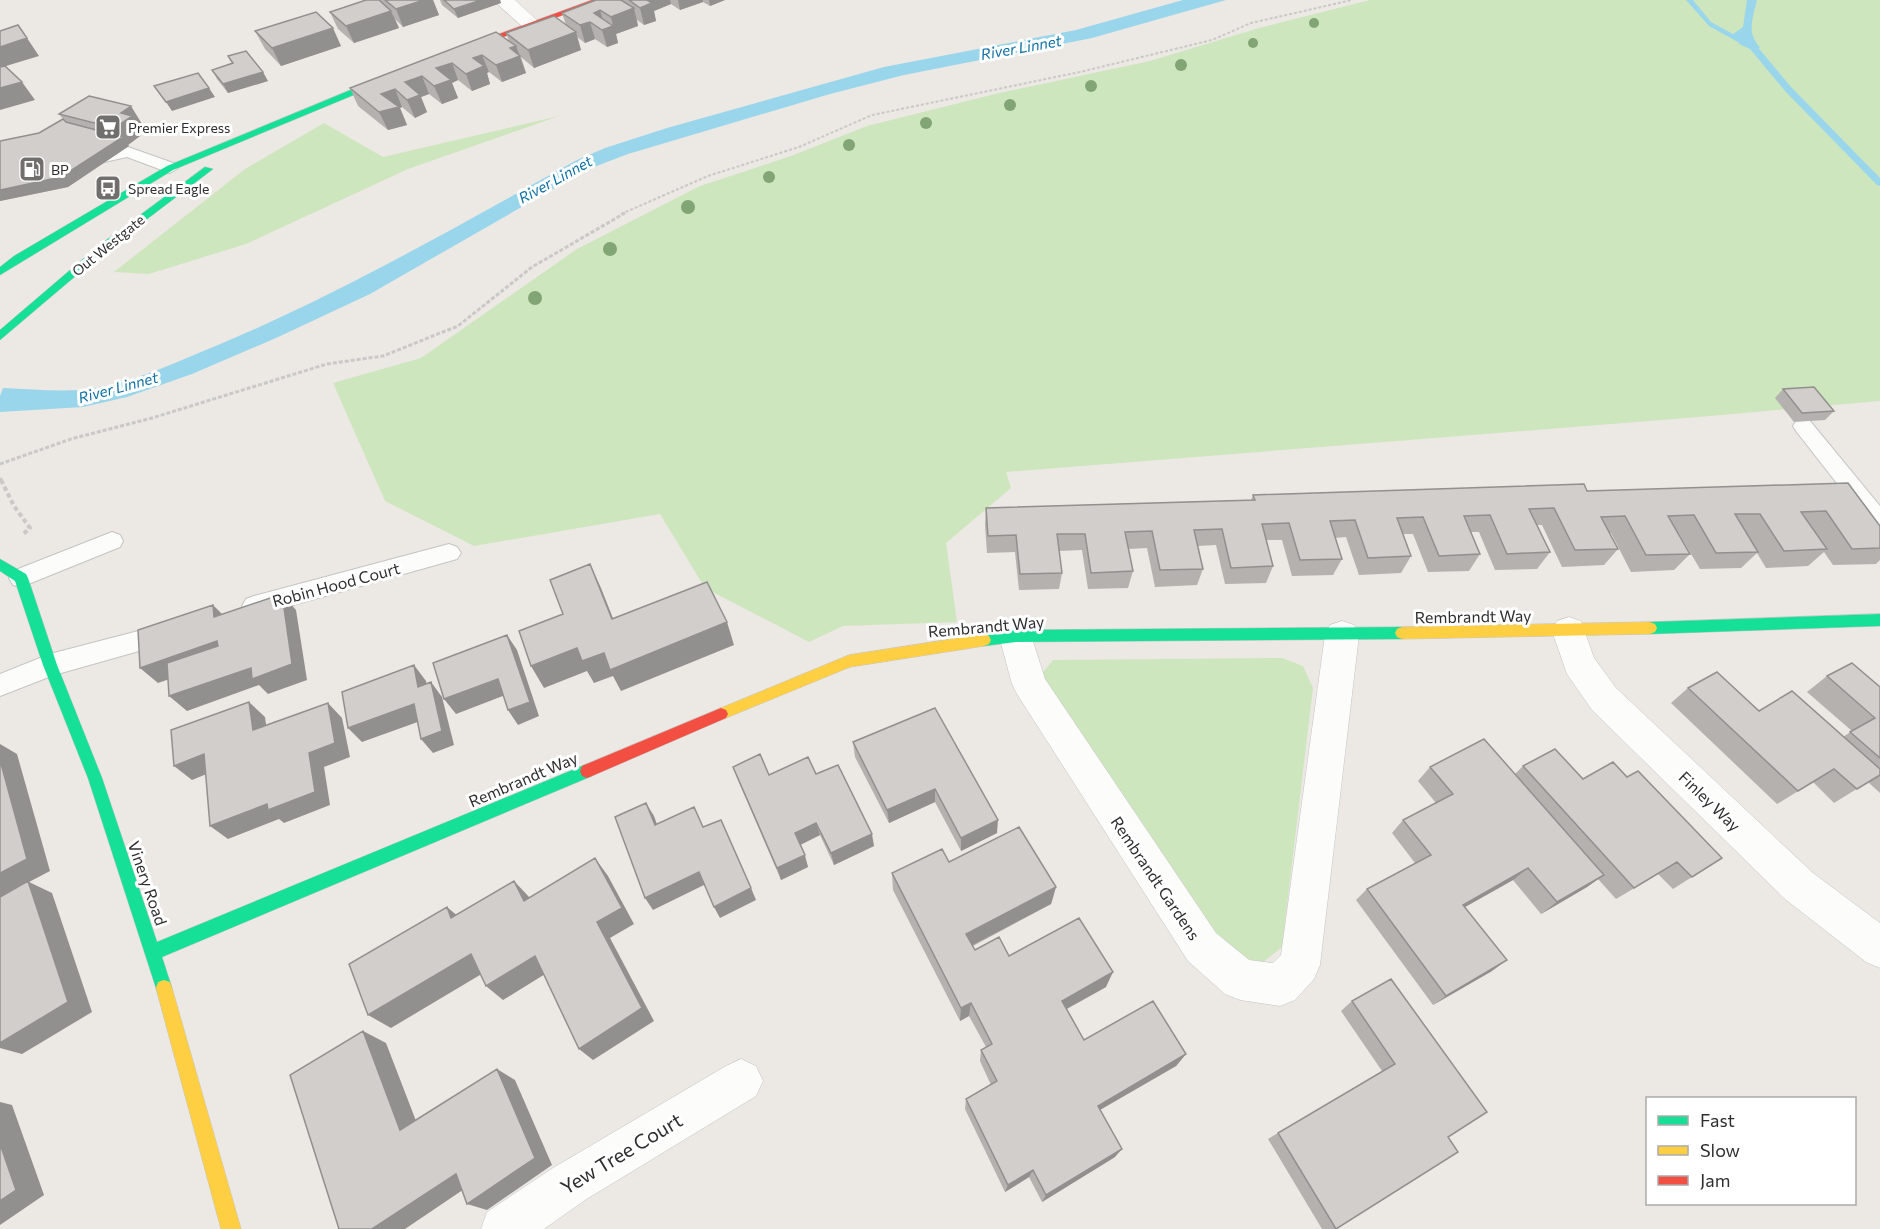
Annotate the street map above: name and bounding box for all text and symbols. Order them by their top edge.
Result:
water label: River Linnet [979,31,1064,63]
supermarket icon: Premier Express [93,112,123,142]
place label: Premier Express [128,119,231,136]
water label: River Linnet [515,151,596,207]
fuel station icon: BP [17,154,47,184]
place label: BP [51,161,69,178]
bus stop icon: Spread Eagle [93,173,123,203]
place label: Spread Eagle [128,180,209,197]
street label: Out Westgate [68,211,148,279]
water label: River Linnet [76,368,161,406]
street label: Robin Hood Court [270,558,402,610]
street label: Rembrandt Way [1415,605,1531,627]
street label: Rembrandt Way [927,611,1045,641]
street label: Rembrandt Way [466,747,580,811]
street label: Finley Way [1675,767,1745,835]
street label: Rembrandt Gardens [1108,813,1204,943]
street label: Vinery Road [125,838,171,928]
legend [1646,1097,1856,1205]
street label: Yew Tree Court [556,1107,686,1199]
text: Fast [1700,1109,1735,1131]
text: Slow [1700,1139,1740,1161]
text: Jam [1700,1169,1730,1191]

